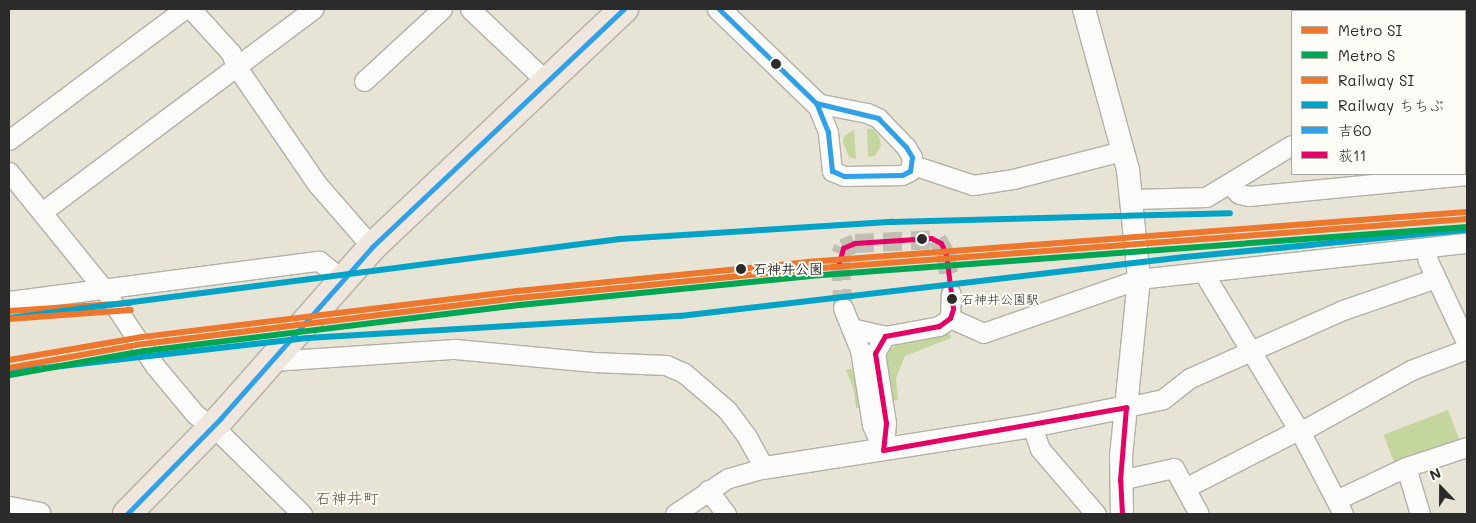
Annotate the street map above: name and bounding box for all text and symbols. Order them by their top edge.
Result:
legend [1291,10,1466,175]
text: Metro SI [1338,20,1402,40]
text: Metro S [1338,45,1396,65]
unlabelled marker [771,59,781,69]
text: Railway SI [1338,70,1414,90]
text: Railway ちちぶ [1338,95,1444,115]
text: 吉60 [1338,120,1371,140]
text: 荻11 [1338,145,1366,165]
unlabelled marker [917,234,927,244]
marker: 石神井公園 [733,261,749,277]
place label: 石神井公園 [753,261,823,277]
place label: 石神井公園駅 [961,291,1039,307]
marker: 石神井公園駅 [947,294,957,304]
north arrow [1416,463,1466,513]
text: N [1427,463,1444,484]
district label: 石神井町 [315,488,379,508]

